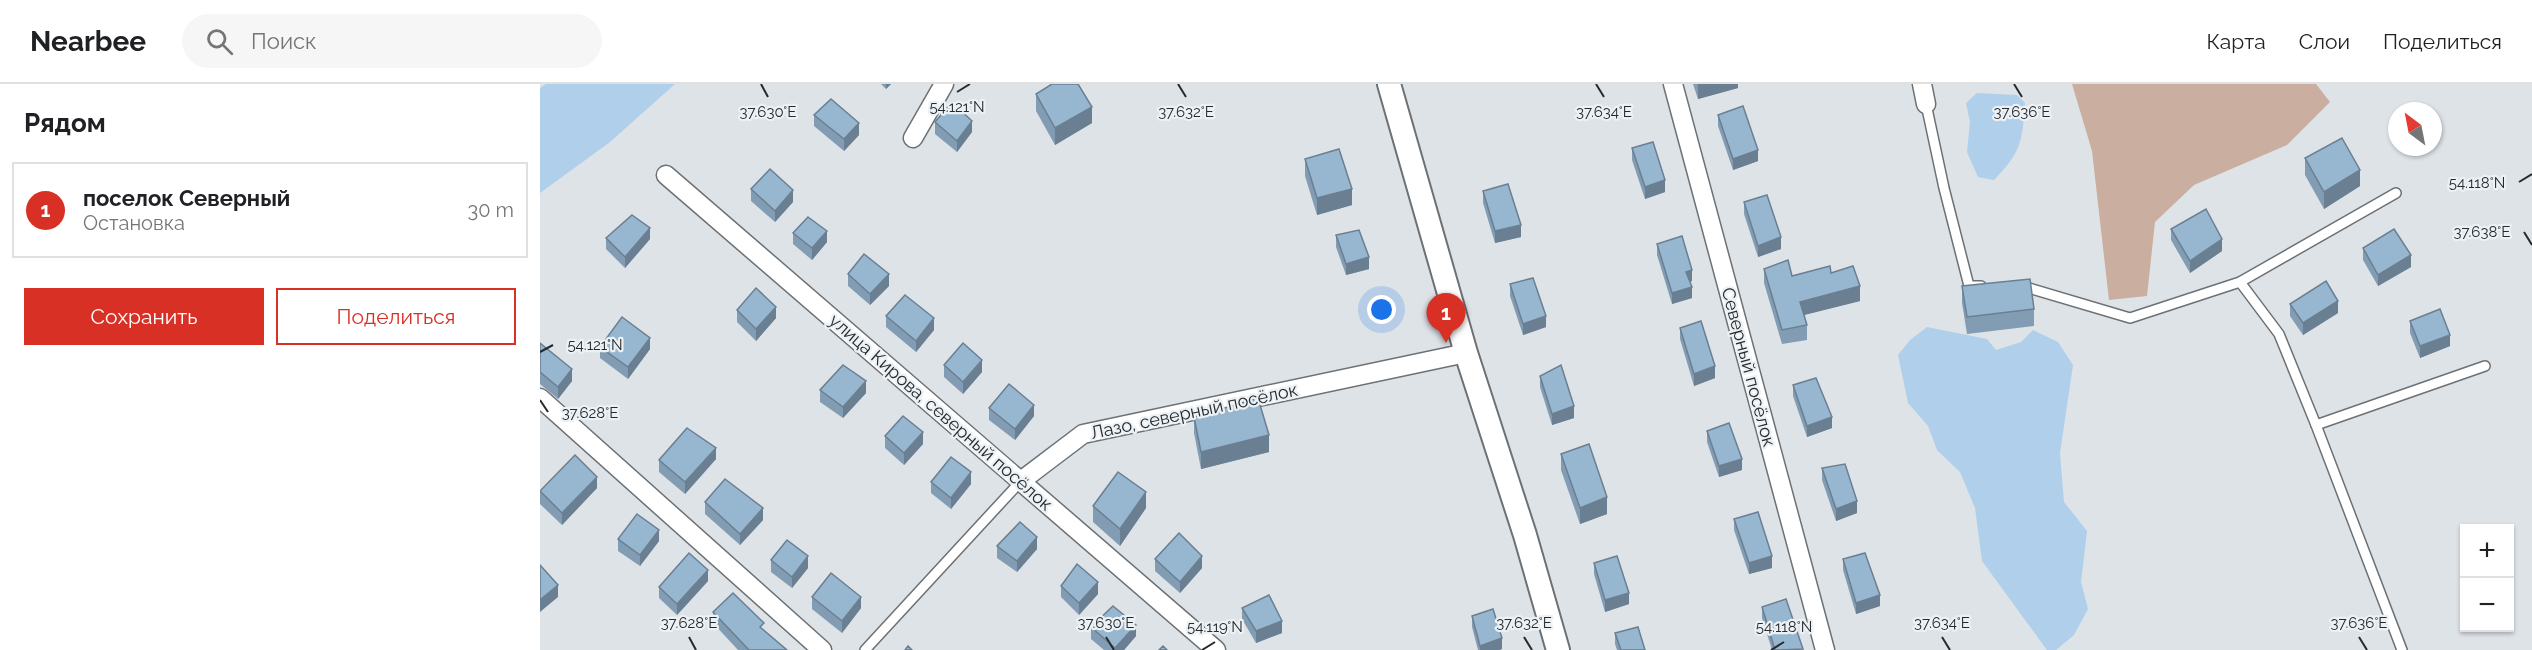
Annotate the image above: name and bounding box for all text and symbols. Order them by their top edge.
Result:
search box [182,14,602,68]
text: Nearbee [30,25,146,58]
icon: search [203,25,236,58]
text: Поиск [251,28,316,54]
text: Карта [2207,29,2266,54]
text: Слои [2299,29,2350,54]
text: Поделиться [2383,29,2502,54]
text: 54.121°N [929,98,985,116]
north arrow [2388,102,2442,156]
text: 37.630°E [740,103,796,121]
text: 37.632°E [1158,103,1214,121]
text: 37.634°E [1576,103,1632,121]
text: 37.636°E [1993,103,2051,121]
text: Рядом [24,108,106,138]
text: 54.118°N [2449,174,2505,192]
text: поселок Северный [83,185,290,211]
text: 1 [41,198,50,222]
text: 30 m [468,198,514,222]
text: Остановка [83,211,185,235]
text: 37.638°E [2454,223,2510,241]
street label: Северный посёлок [1718,285,1780,449]
button: Сохранить [24,288,264,345]
button: Поделиться [276,288,516,345]
pin: 1 [1426,294,1466,343]
your location [1367,295,1396,324]
street label: улица Кирова, северный посёлок [825,309,1057,515]
text: 54.121°N [567,336,623,354]
street label: Лазо, северный посёлок [1088,379,1300,443]
text: 37.628°E [562,404,618,422]
map controls [2460,524,2514,632]
button: + [2460,524,2514,578]
button: − [2460,578,2514,632]
text: 37.628°E [661,614,717,632]
text: 37.630°E [1078,614,1134,632]
text: 37.632°E [1496,614,1552,632]
text: 37.634°E [1914,614,1970,632]
text: 37.636°E [2330,614,2388,632]
text: 54.119°N [1187,618,1243,636]
text: 54.118°N [1756,618,1812,636]

